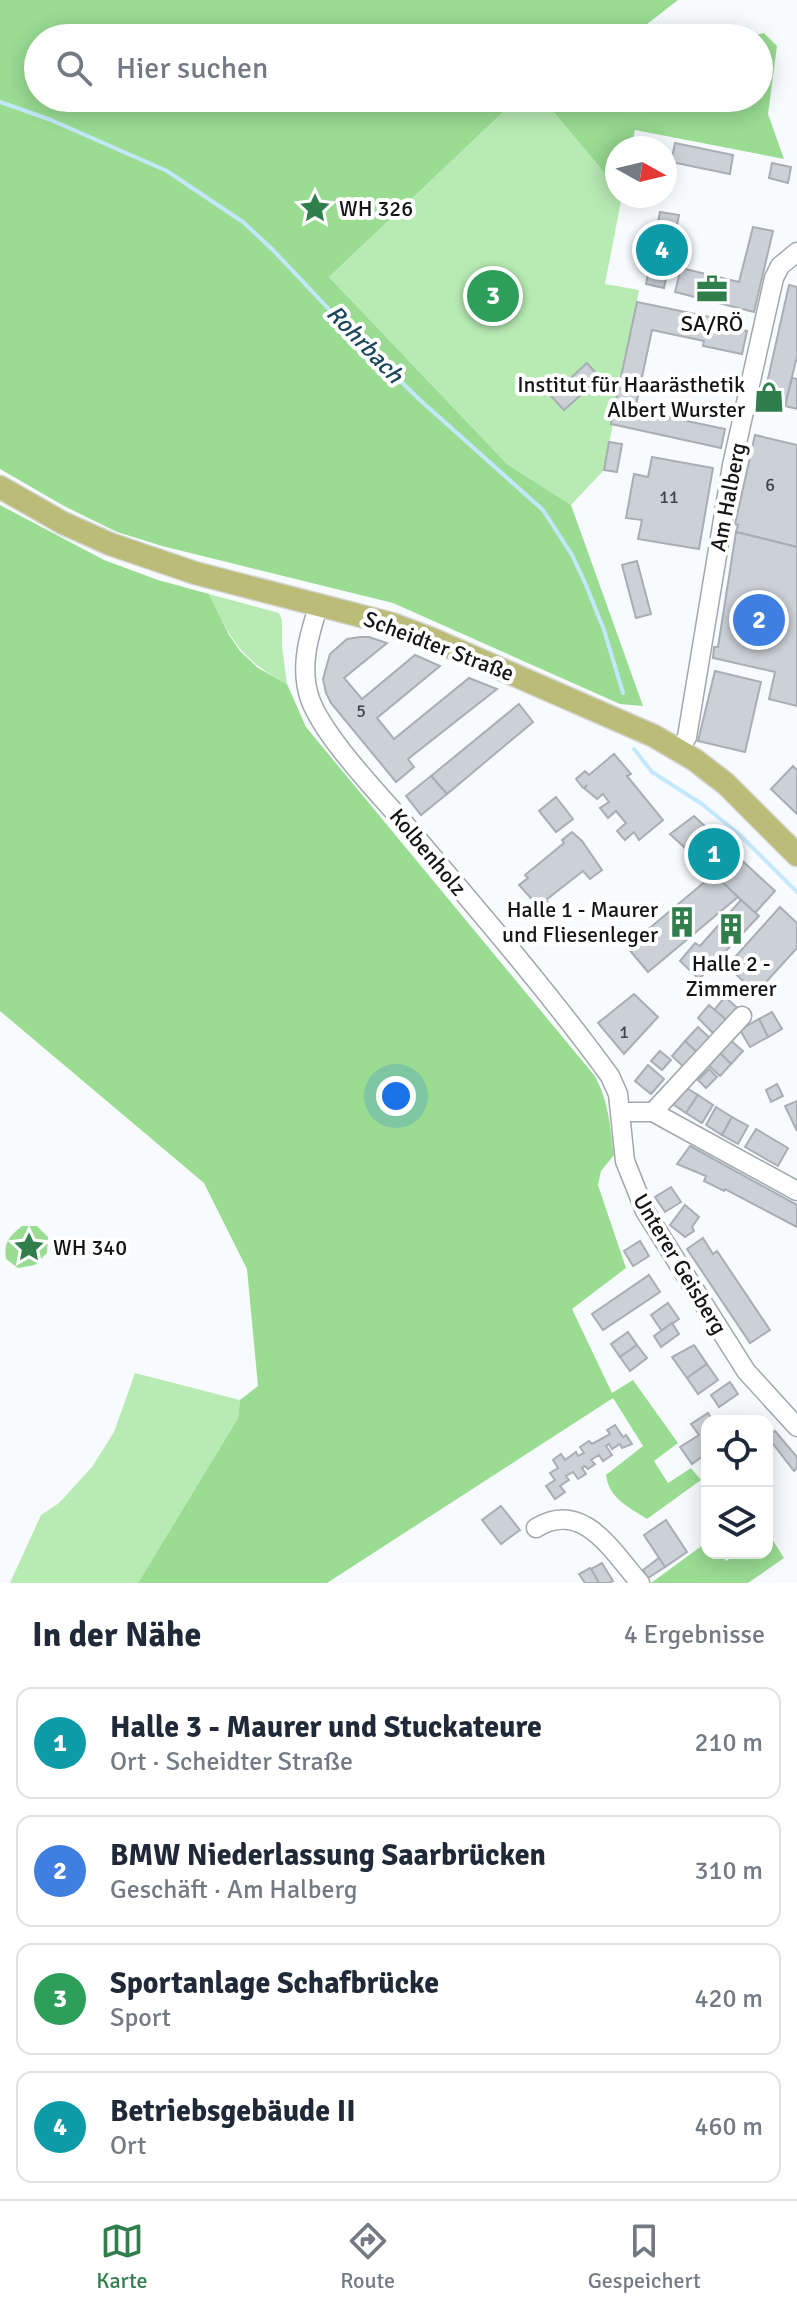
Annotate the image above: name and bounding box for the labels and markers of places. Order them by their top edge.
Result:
place icon: WH 326 [298,191,332,225]
place label: WH 326 [339,195,413,222]
pin: 4 [636,220,688,280]
pin: 3 [467,266,519,326]
office icon: SA/RÖ [695,272,729,306]
place label: SA/RÖ [681,310,743,337]
place label: Institut für Haarästhetik Albert Wurster [517,371,745,423]
shop icon: Institut für Haarästhetik Albert Wurster [752,380,786,414]
pin: 2 [733,590,785,650]
pin: 1 [688,824,740,884]
place label: Halle 1 - Maurer und Fliesenleger [502,896,658,948]
building icon: Halle 1 - Maurer und Fliesenleger [665,905,699,939]
building icon: Halle 2 - Zimmerer [714,912,748,946]
place label: Halle 2 - Zimmerer [685,950,777,1002]
place icon: WH 340 [12,1230,46,1264]
place label: WH 340 [53,1234,127,1261]

